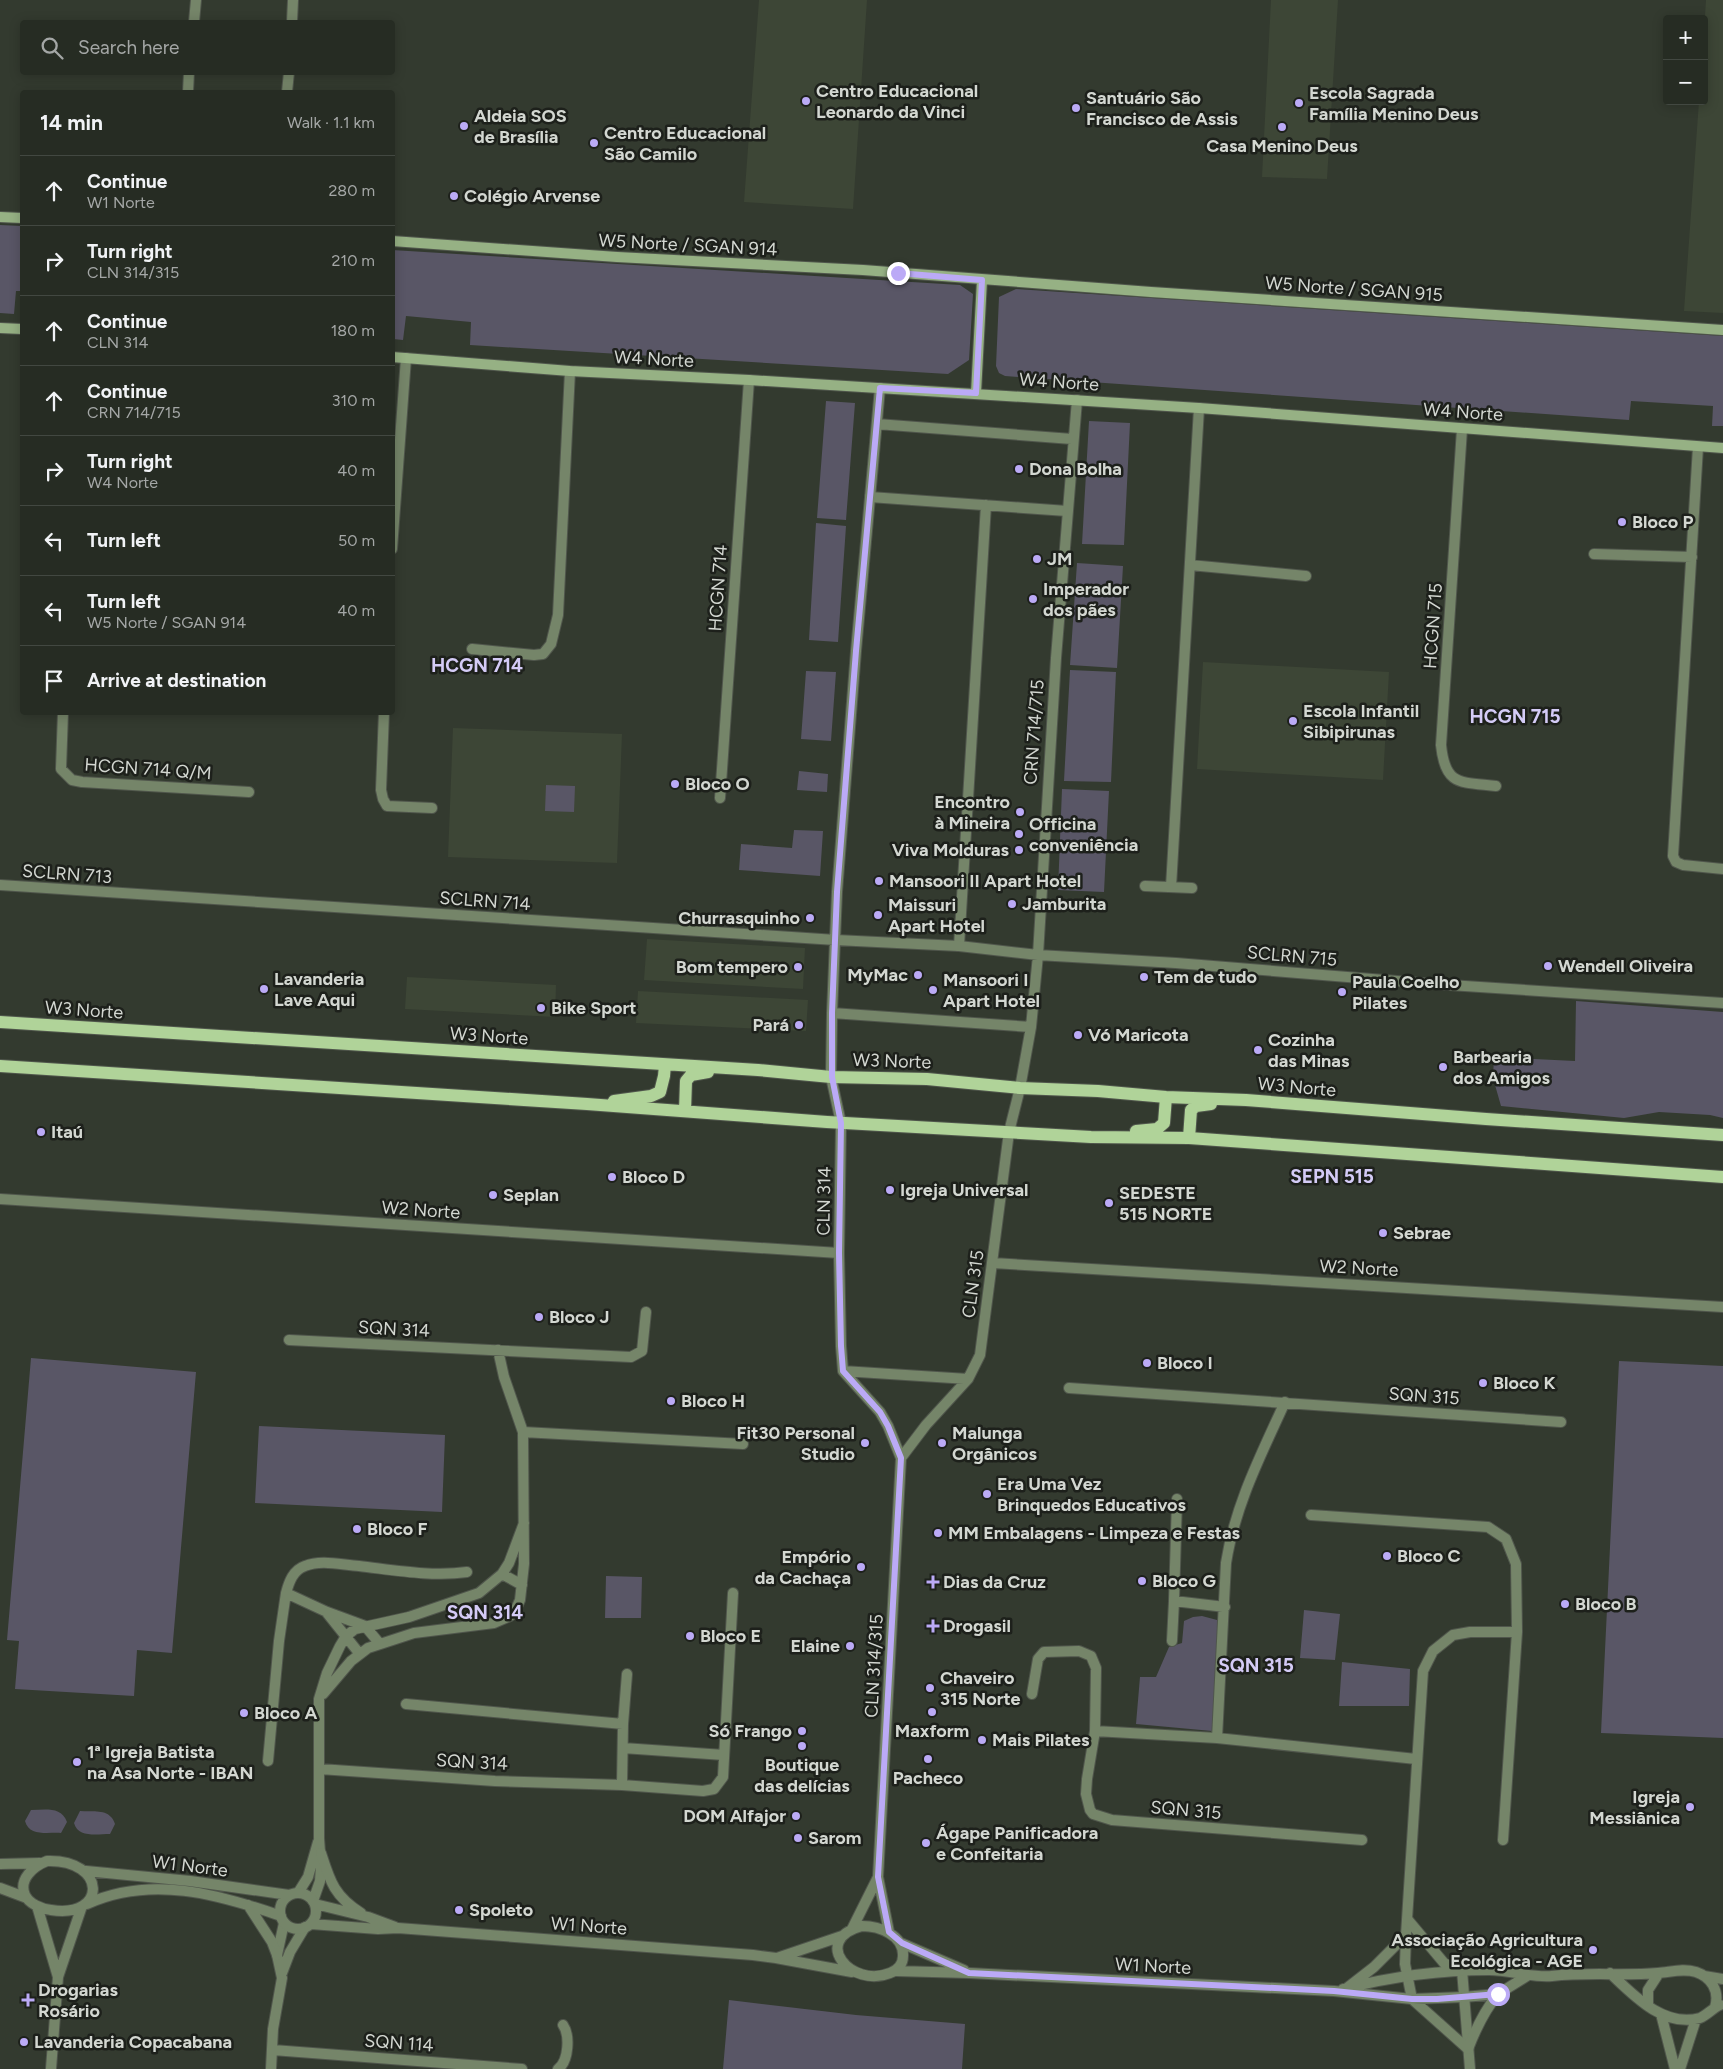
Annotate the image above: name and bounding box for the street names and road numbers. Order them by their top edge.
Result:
street label: W5 Norte / SGAN 914 [598,229,778,261]
street label: W5 Norte / SGAN 915 [1264,272,1444,306]
street label: W4 Norte [614,346,695,372]
street label: W4 Norte [1018,368,1100,396]
street label: W4 Norte [1422,398,1504,426]
street label: HCGN 714 [704,544,732,632]
street label: HCGN 715 [1419,582,1447,670]
street label: CRN 714/715 [1019,679,1049,785]
street label: HCGN 714 Q/M [84,754,212,784]
street label: SCLRN 713 [21,860,113,888]
street label: SCLRN 714 [439,887,531,915]
street label: SCLRN 715 [1246,941,1338,971]
street label: W3 Norte [44,996,124,1024]
street label: W3 Norte [449,1022,529,1050]
street label: W3 Norte [852,1049,932,1073]
street label: W3 Norte [1257,1073,1337,1101]
street label: CLN 314 [812,1166,836,1236]
street label: W2 Norte [381,1196,461,1224]
street label: CLN 315 [957,1249,989,1319]
street label: W2 Norte [1319,1255,1399,1281]
street label: SQN 314 [358,1316,430,1342]
street label: SQN 315 [1388,1383,1460,1409]
street label: CLN 314/315 [860,1614,888,1718]
street label: SQN 314 [436,1749,508,1775]
street label: SQN 315 [1150,1796,1222,1824]
street label: W1 Norte [151,1850,229,1882]
street label: W1 Norte [550,1912,628,1940]
street label: W1 Norte [1114,1953,1192,1979]
street label: SQN 114 [364,2030,434,2056]

